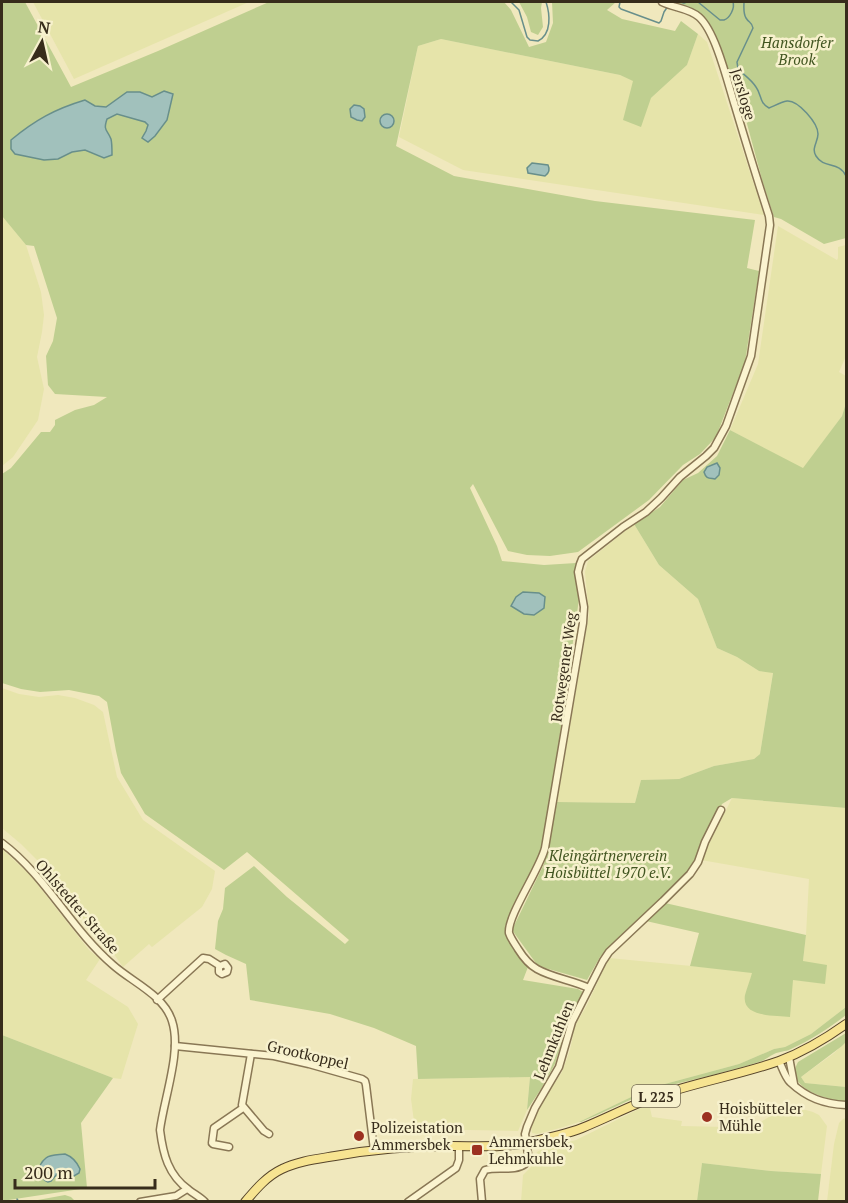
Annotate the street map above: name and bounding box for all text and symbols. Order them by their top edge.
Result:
north arrow [12,12,72,72]
text: N [37,15,52,39]
park label: Hansdorfer Brook [760,32,834,69]
street label: Jersloge [727,66,761,122]
street label: Rotwegener Weg [545,610,581,723]
park label: Kleingärtnerverein Hoisbüttel 1970 e.V. [543,845,672,882]
street label: Ohlstedter Straße [31,855,125,957]
street label: Lehmkuhlen [528,997,578,1083]
street label: Grootkoppel [265,1035,351,1073]
road number: L 225 [632,1085,680,1107]
place label: Hoisbütteler Mühle [719,1098,803,1135]
marker: Hoisbütteler Mühle [700,1110,714,1124]
place label: Polizeistation Ammersbek [371,1117,463,1154]
marker: Polizeistation Ammersbek [352,1129,366,1143]
place label: Ammersbek, Lehmkuhle [489,1131,573,1168]
marker: Ammersbek, Lehmkuhle [470,1143,484,1157]
scale bar [15,1152,154,1190]
text: 200 m [24,1160,73,1184]

